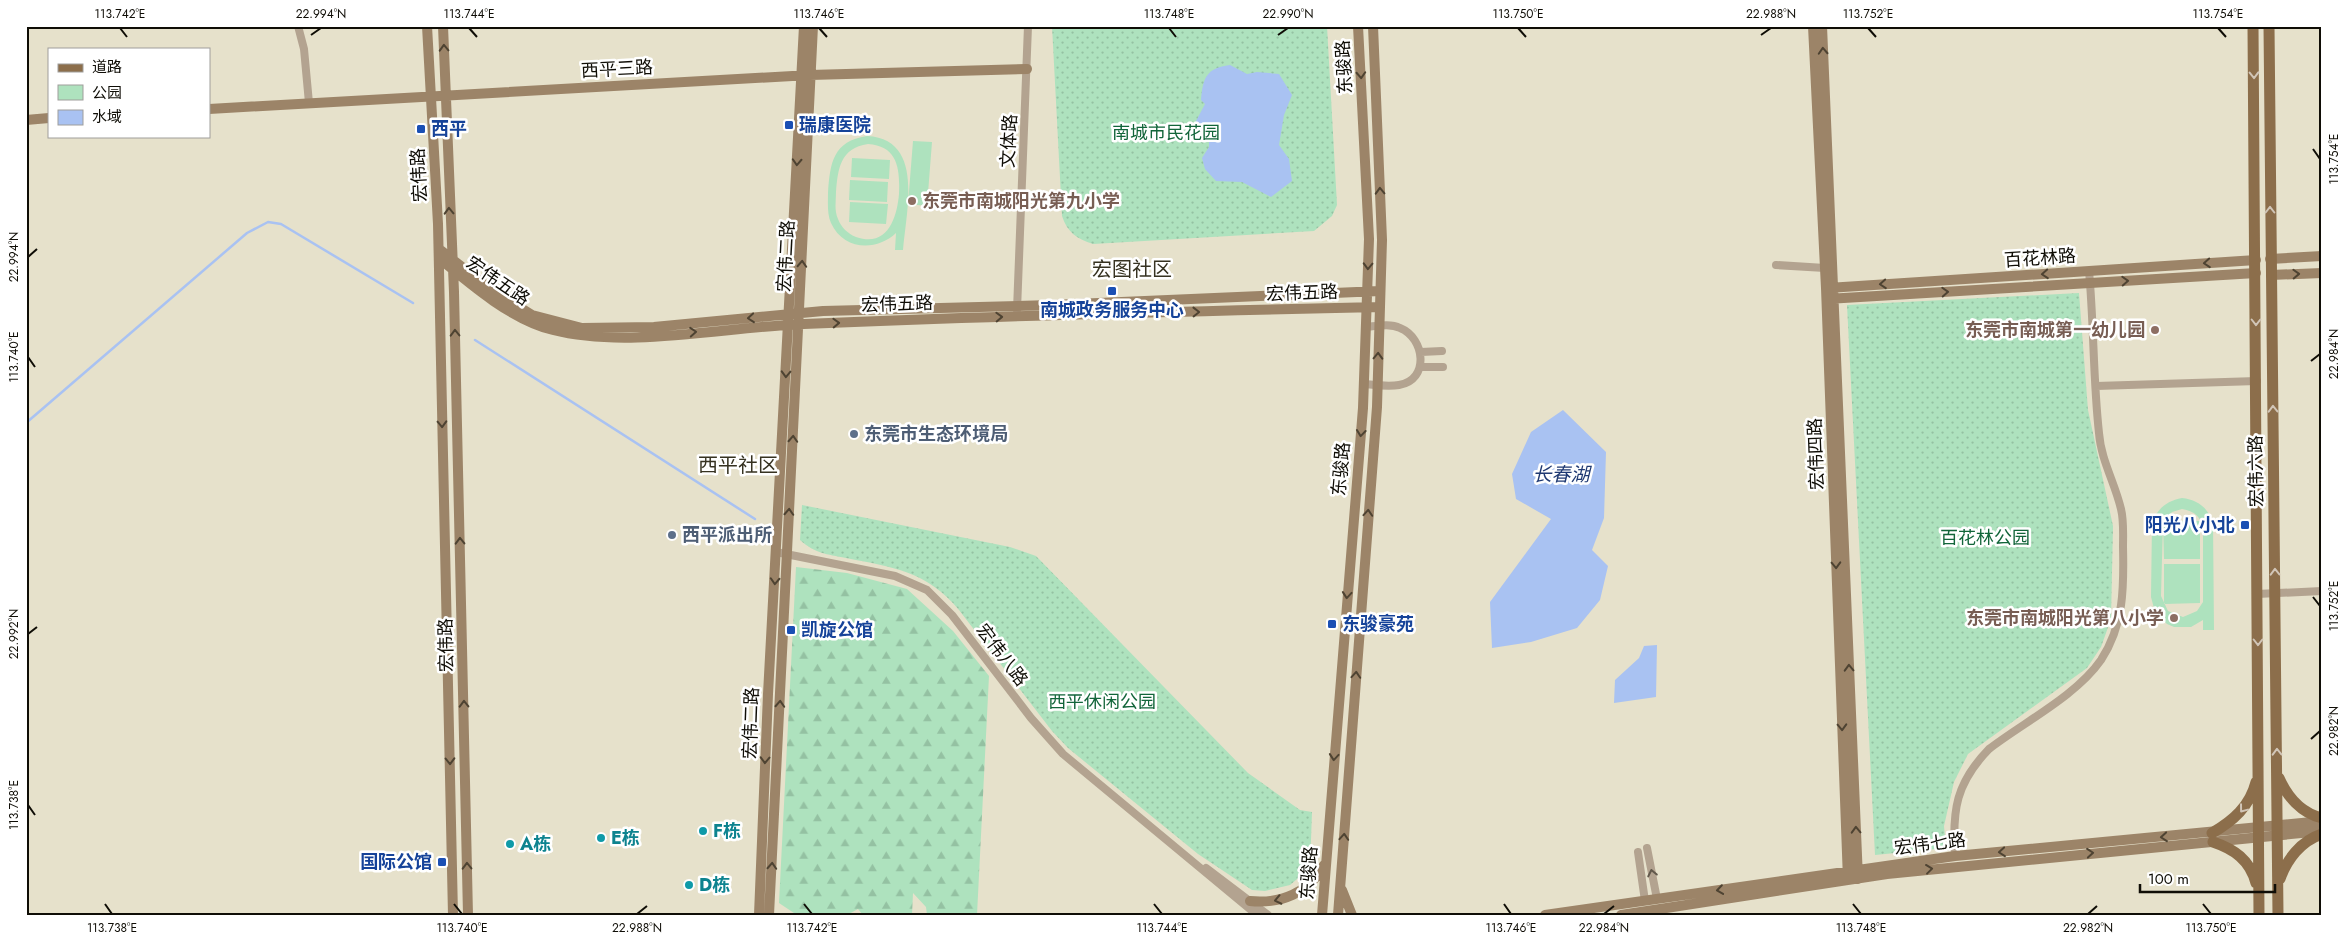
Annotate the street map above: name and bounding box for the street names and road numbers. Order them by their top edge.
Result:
street label: 东骏路 [1330,39,1358,95]
street label: 西平三路 [580,54,654,84]
street label: 文体路 [995,113,1023,169]
street label: 宏伟路 [405,147,433,203]
street label: 宏伟二路 [771,219,801,293]
street label: 百花林路 [2003,243,2077,273]
street label: 宏伟五路 [461,250,535,312]
street label: 宏伟五路 [1266,279,1338,307]
street label: 宏伟五路 [861,290,933,318]
street label: 宏伟四路 [1802,418,1830,490]
street label: 宏伟六路 [2242,435,2270,507]
street label: 东骏路 [1326,441,1356,497]
street label: 宏伟路 [433,618,459,672]
street label: 宏伟八路 [970,618,1034,692]
street label: 宏伟二路 [737,687,765,759]
street label: 宏伟七路 [1893,827,1967,861]
street label: 东骏路 [1294,845,1324,901]

